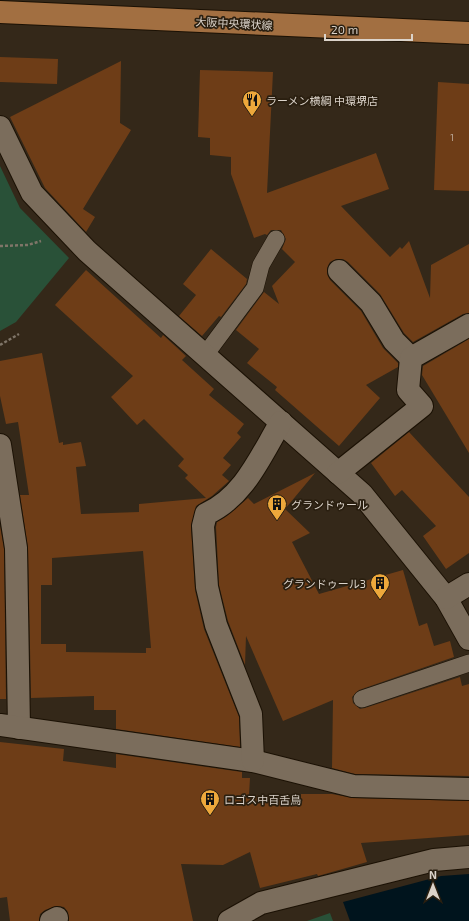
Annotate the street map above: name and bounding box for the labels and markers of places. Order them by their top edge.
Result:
restaurant icon: ラーメン横綱 中環堺店 [241,89,263,117]
place label: ラーメン横綱 中環堺店 [266,94,378,107]
building icon: グランドゥール [266,493,288,521]
place label: グランドゥール [291,498,368,511]
building icon: グランドゥール3 [369,572,391,600]
place label: グランドゥール3 [283,577,366,590]
building icon: ロゴス中百舌鳥 [199,788,221,816]
place label: ロゴス中百舌鳥 [224,793,301,806]

